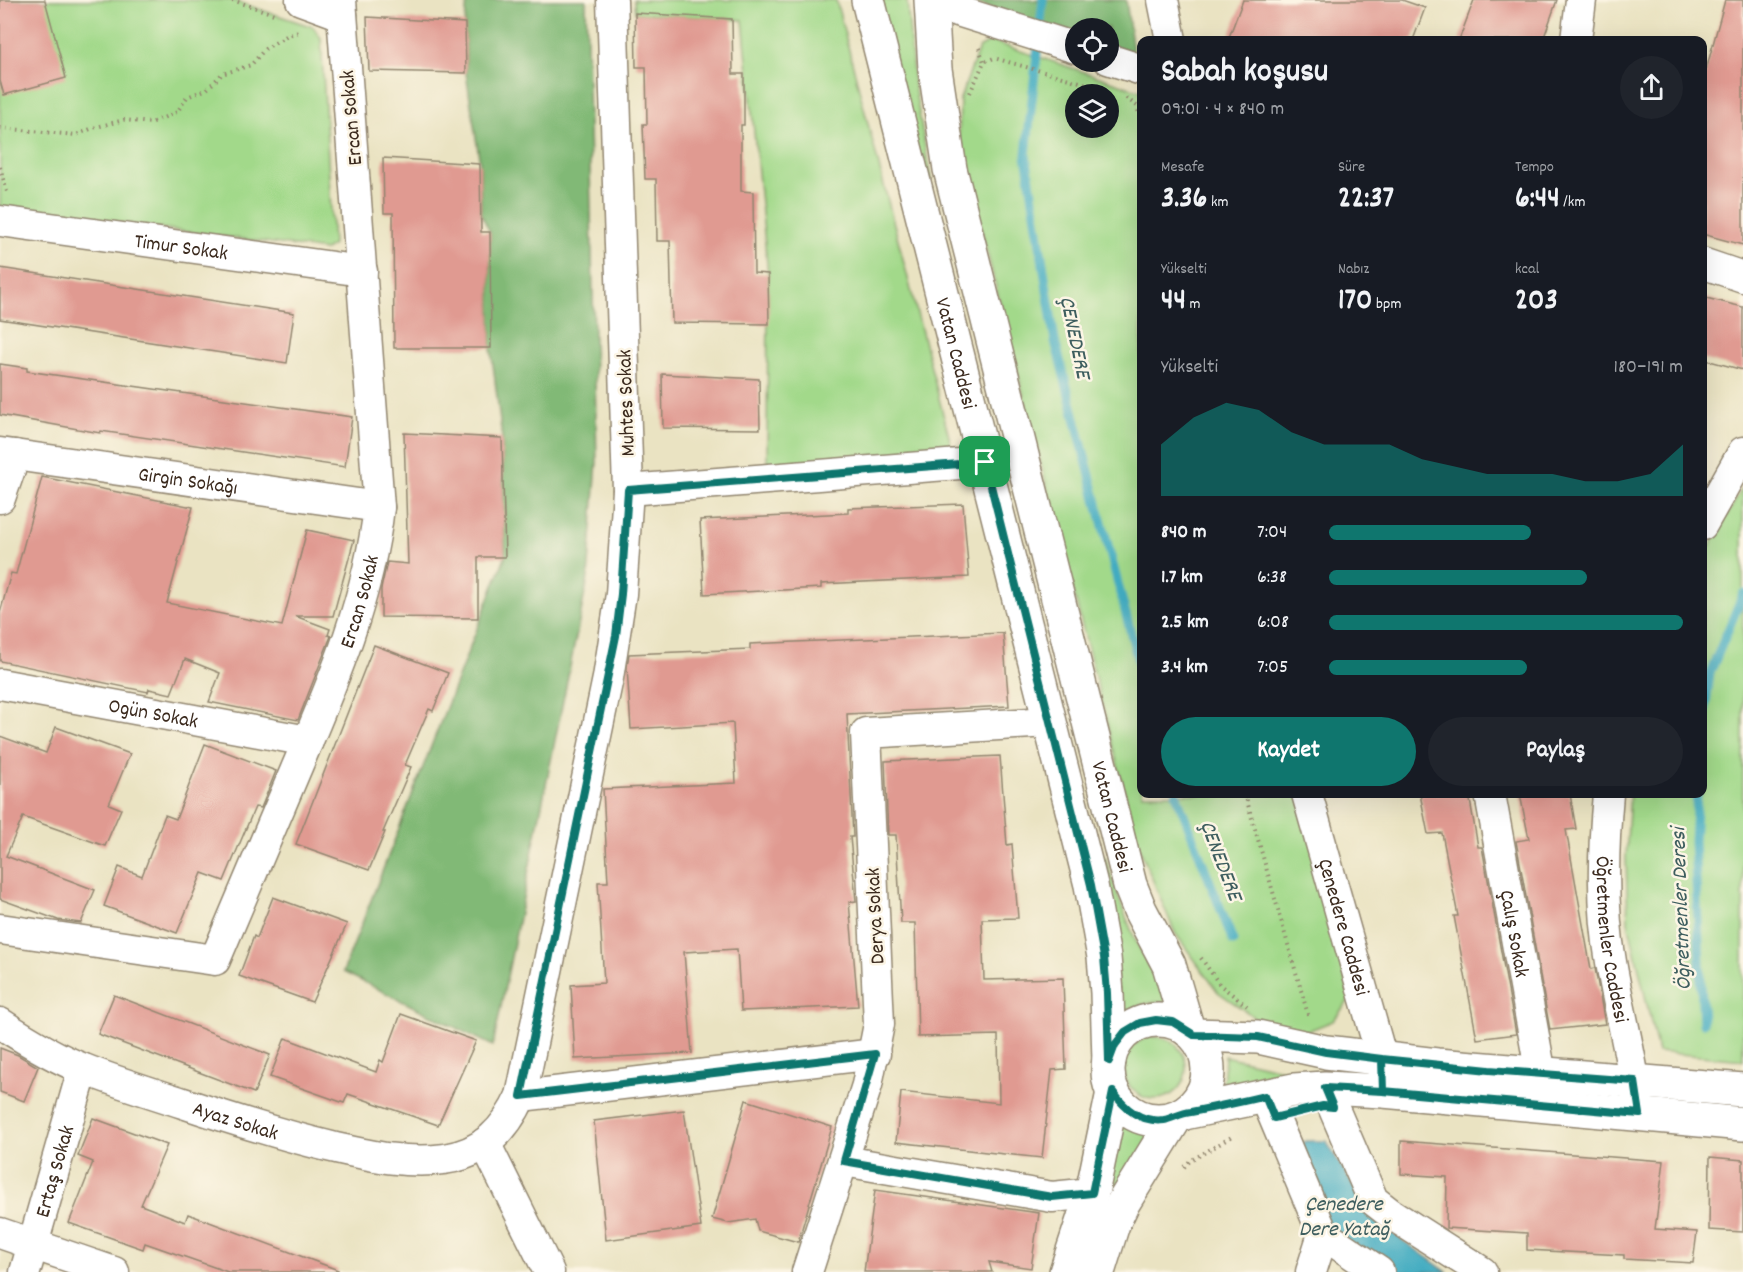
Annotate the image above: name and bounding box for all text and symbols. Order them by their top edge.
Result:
map controls [1065,18,1119,138]
button: locate [1065,18,1119,72]
text: Sabah koşusu [1161,50,1328,97]
button: share [1620,56,1683,119]
street label: Ercan Sokak [334,69,372,167]
button: layers [1065,84,1119,138]
text: 09:01 · 4 × 840 m [1161,96,1284,124]
text: Mesafe [1161,156,1204,179]
text: Süre [1338,156,1365,179]
text: Tempo [1515,156,1554,179]
text: 3.36 [1161,179,1207,222]
text: 22:37 [1338,179,1394,222]
text: 6:44 [1515,179,1560,222]
text: km [1207,191,1229,214]
text: /km [1560,191,1585,214]
street label: Timur Sokak [132,228,230,270]
text: Yükselti [1161,258,1207,281]
text: Nabız [1338,258,1369,281]
text: kcal [1515,258,1539,281]
text: 44 [1161,281,1186,324]
text: 170 [1338,281,1372,324]
text: 203 [1515,281,1558,324]
text: m [1186,293,1201,316]
text: bpm [1372,293,1401,316]
water label: ÇENEDERE [1050,294,1098,385]
street label: Vatan Caddesi [926,295,983,413]
street label: Muhtes Sokak [611,349,645,457]
text: Yükselti [1161,354,1218,382]
text: 180–191 m [1614,354,1683,382]
pin [959,436,1010,487]
icon: arrive [968,445,1001,478]
street label: Girgin Sokağı [136,461,239,505]
text: 840 m [1161,519,1207,547]
text: 7:04 [1257,519,1287,547]
street label: Ercan Sokak [334,552,389,653]
text: 1.7 km [1161,564,1203,592]
text: 6:38 [1257,564,1287,592]
text: 2.5 km [1161,609,1209,637]
text: 6:08 [1257,609,1289,637]
text: 3.4 km [1161,654,1208,682]
text: 7:05 [1257,654,1288,682]
street label: Ogün Sokak [106,692,200,738]
button: Kaydet [1161,717,1416,786]
button: Paylaş [1428,717,1683,786]
street label: Vatan Caddesi [1081,758,1138,876]
water label: ÇENEDERE [1190,817,1250,908]
water label: Öğretmenler Deresi [1664,824,1701,991]
street label: Çenedere Caddesi [1308,856,1375,1000]
street label: Öğretmenler Caddesi [1586,856,1635,1026]
street label: Derya Sokak [859,867,895,965]
street label: Çalış Sokak [1490,888,1535,980]
street label: Ayaz Sokak [188,1095,281,1150]
street label: Ertaş Sokak [29,1122,84,1221]
water label: Çenedere Dere Yatağ [1299,1190,1392,1246]

